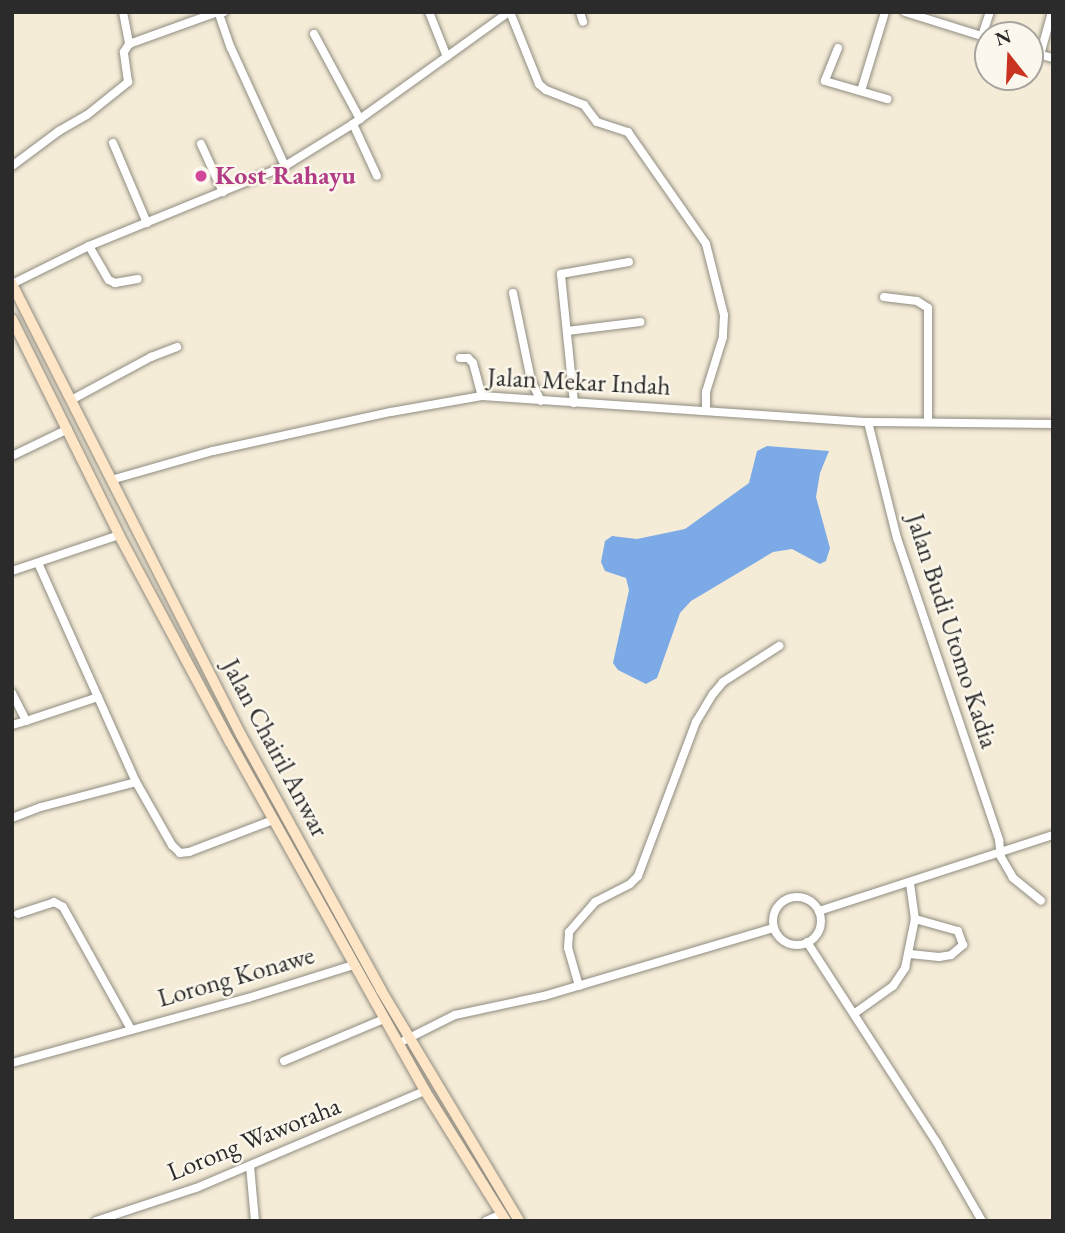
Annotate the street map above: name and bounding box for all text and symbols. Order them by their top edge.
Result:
north arrow [974,21,1044,91]
text: N [992,23,1014,52]
place label: Kost Rahayu [215,160,356,192]
marker: Kost Rahayu [193,168,209,184]
street label: Jalan Mekar Indah [486,362,672,402]
street label: Jalan Budi Utomo Kadia [899,510,1005,752]
street label: Jalan Chairil Anwar [215,654,335,842]
street label: Lorong Konawe [154,940,318,1014]
street label: Lorong Waworaha [163,1090,345,1188]

